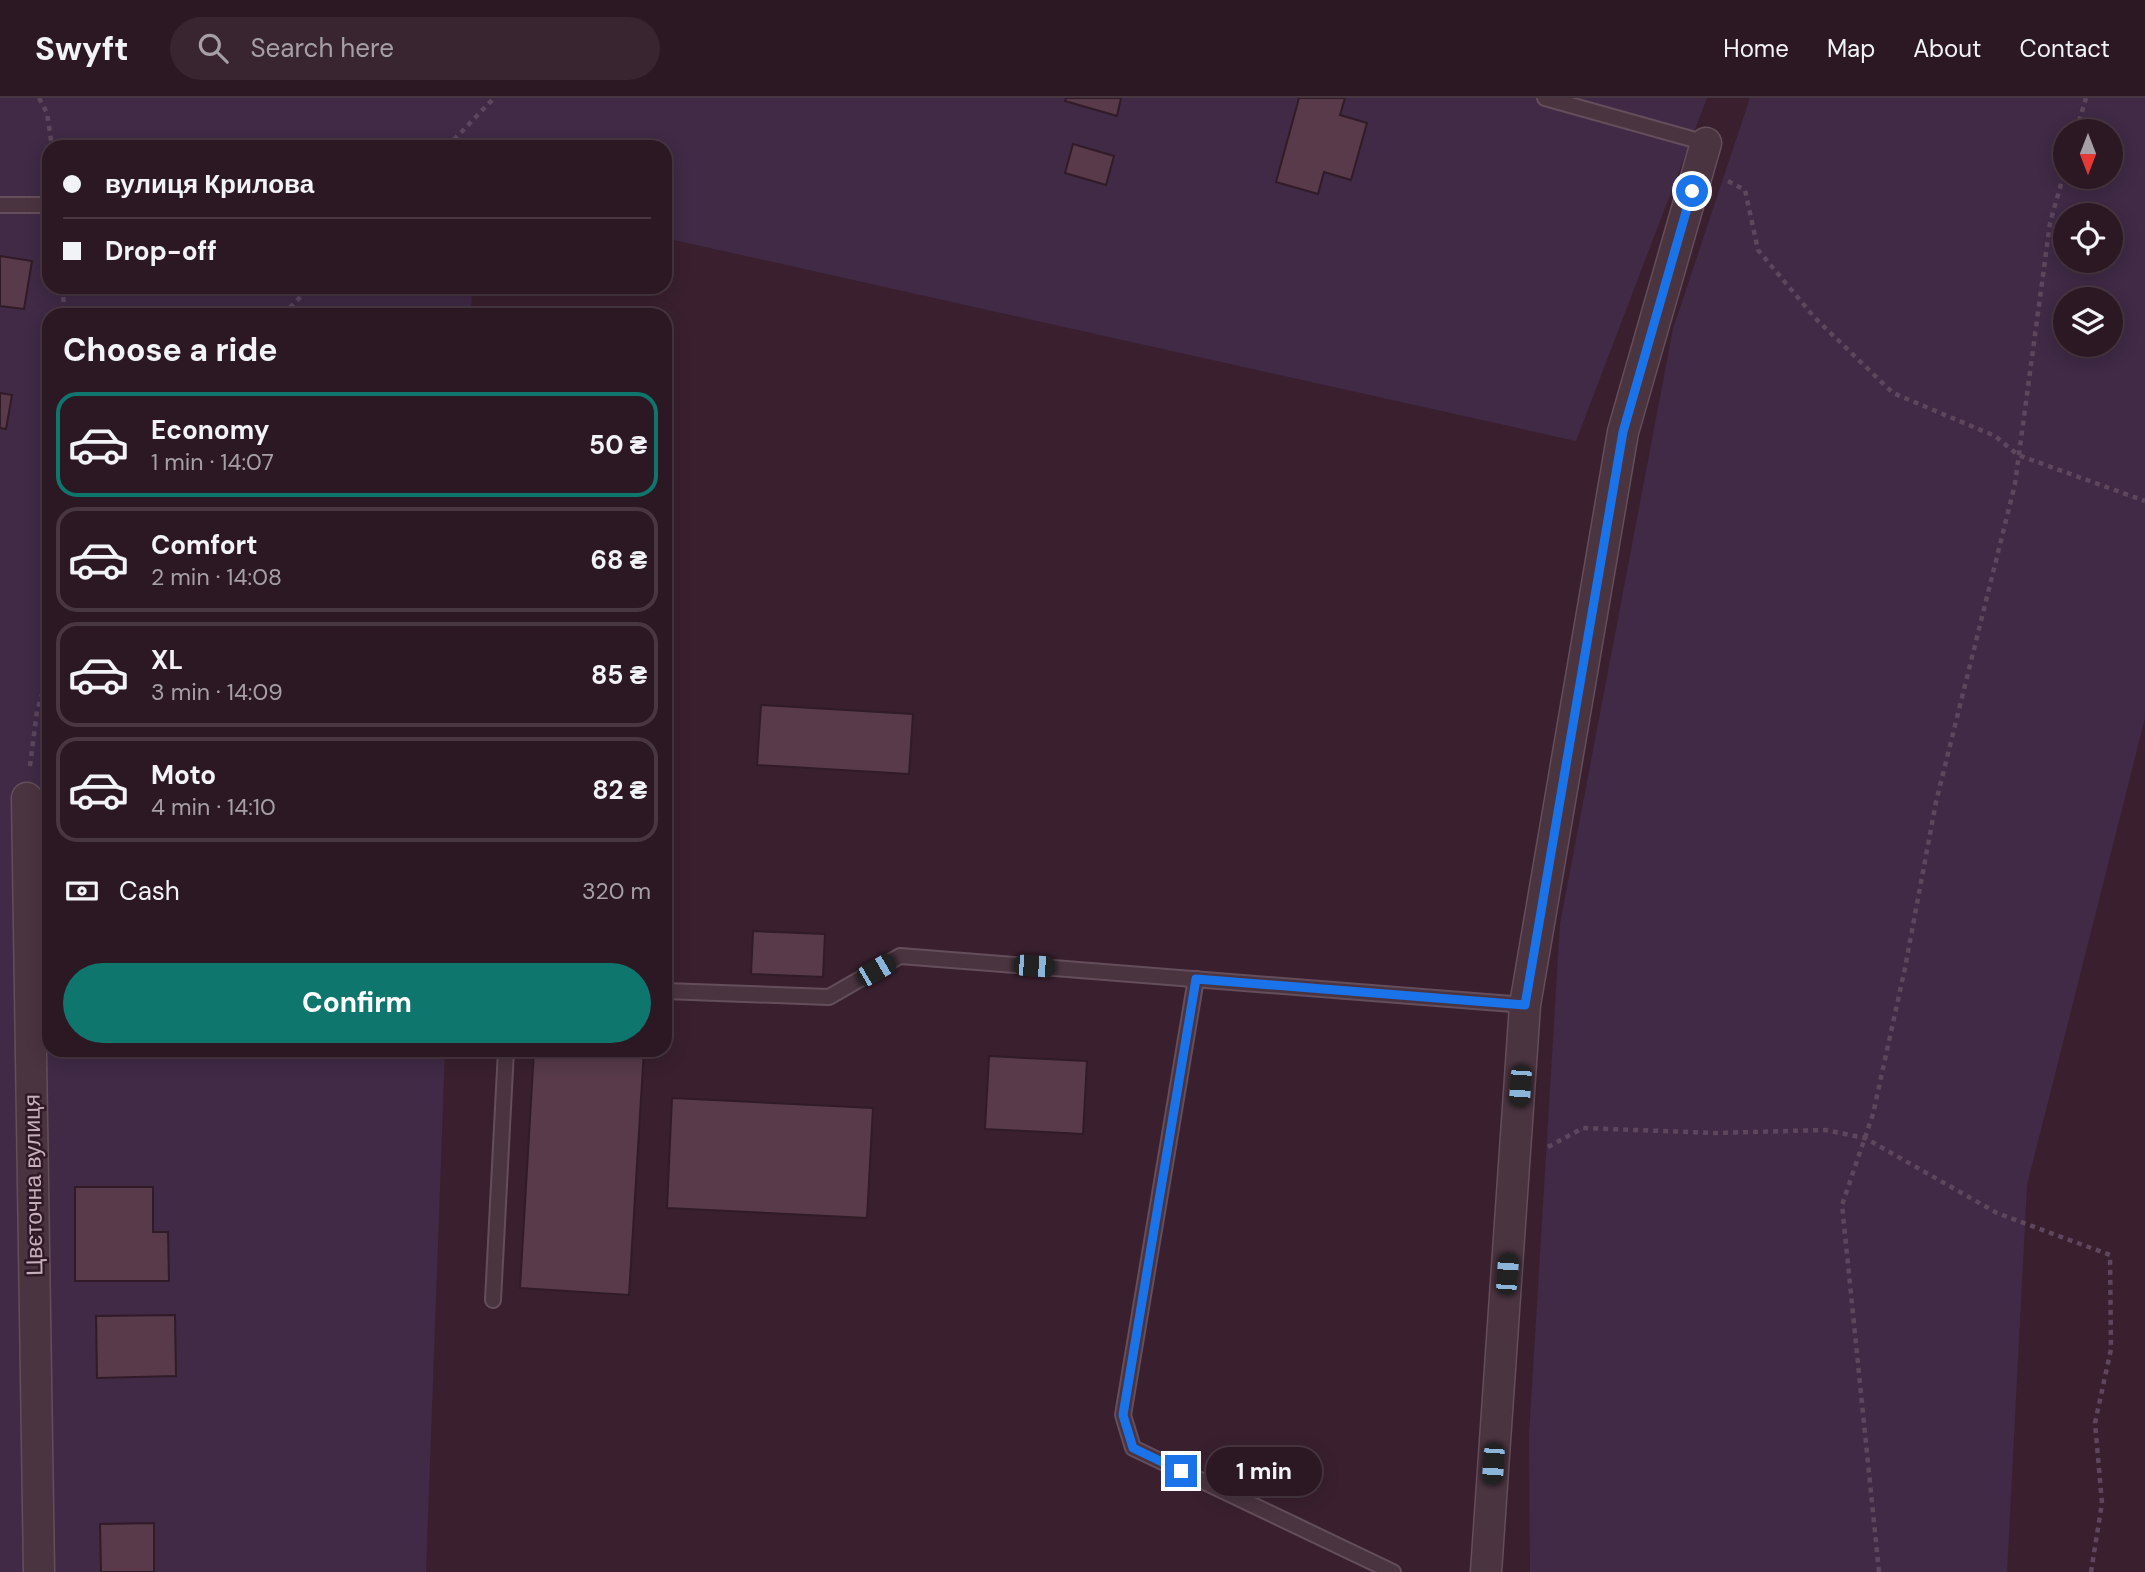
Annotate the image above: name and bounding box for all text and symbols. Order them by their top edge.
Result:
search box [170,17,660,80]
text: Swyft [35,27,128,70]
icon: search [194,29,232,67]
text: Search here [250,31,394,65]
text: Home [1723,33,1789,64]
text: Map [1827,33,1875,64]
text: About [1913,33,1982,64]
text: Contact [2020,33,2110,64]
north arrow [2053,119,2123,189]
map controls [2053,119,2123,357]
text: вулиця Крилова [105,167,314,201]
route start [1676,175,1708,207]
button: locate [2053,203,2123,273]
text: Drop-off [105,234,217,268]
button: layers [2053,287,2123,357]
text: Choose a ride [63,329,278,371]
icon: car [67,413,130,476]
text: Economy [151,413,269,447]
text: 50 ₴ [589,428,647,462]
text: 1 min · 14:07 [151,447,274,477]
icon: car [67,528,130,591]
text: Comfort [151,528,257,562]
text: 68 ₴ [591,543,647,577]
text: 2 min · 14:08 [151,562,282,592]
icon: car [67,643,130,706]
text: XL [151,643,183,677]
text: 85 ₴ [591,658,647,692]
text: 3 min · 14:09 [151,677,283,707]
icon: car [67,758,130,821]
text: Moto [151,758,216,792]
text: 82 ₴ [592,773,647,807]
text: 4 min · 14:10 [151,792,276,822]
icon: cash [63,872,101,910]
text: Cash [119,874,180,908]
text: 320 m [582,876,651,906]
car [853,950,900,990]
car [1013,954,1056,978]
button: Confirm [63,963,651,1043]
car [1509,1064,1532,1108]
street label: Цвєточна вулиця [16,1094,50,1276]
car [1496,1252,1519,1296]
car [1482,1442,1505,1486]
callout: 1 min [1206,1446,1321,1496]
route end [1165,1455,1197,1487]
text: 1 min [1236,1456,1292,1486]

